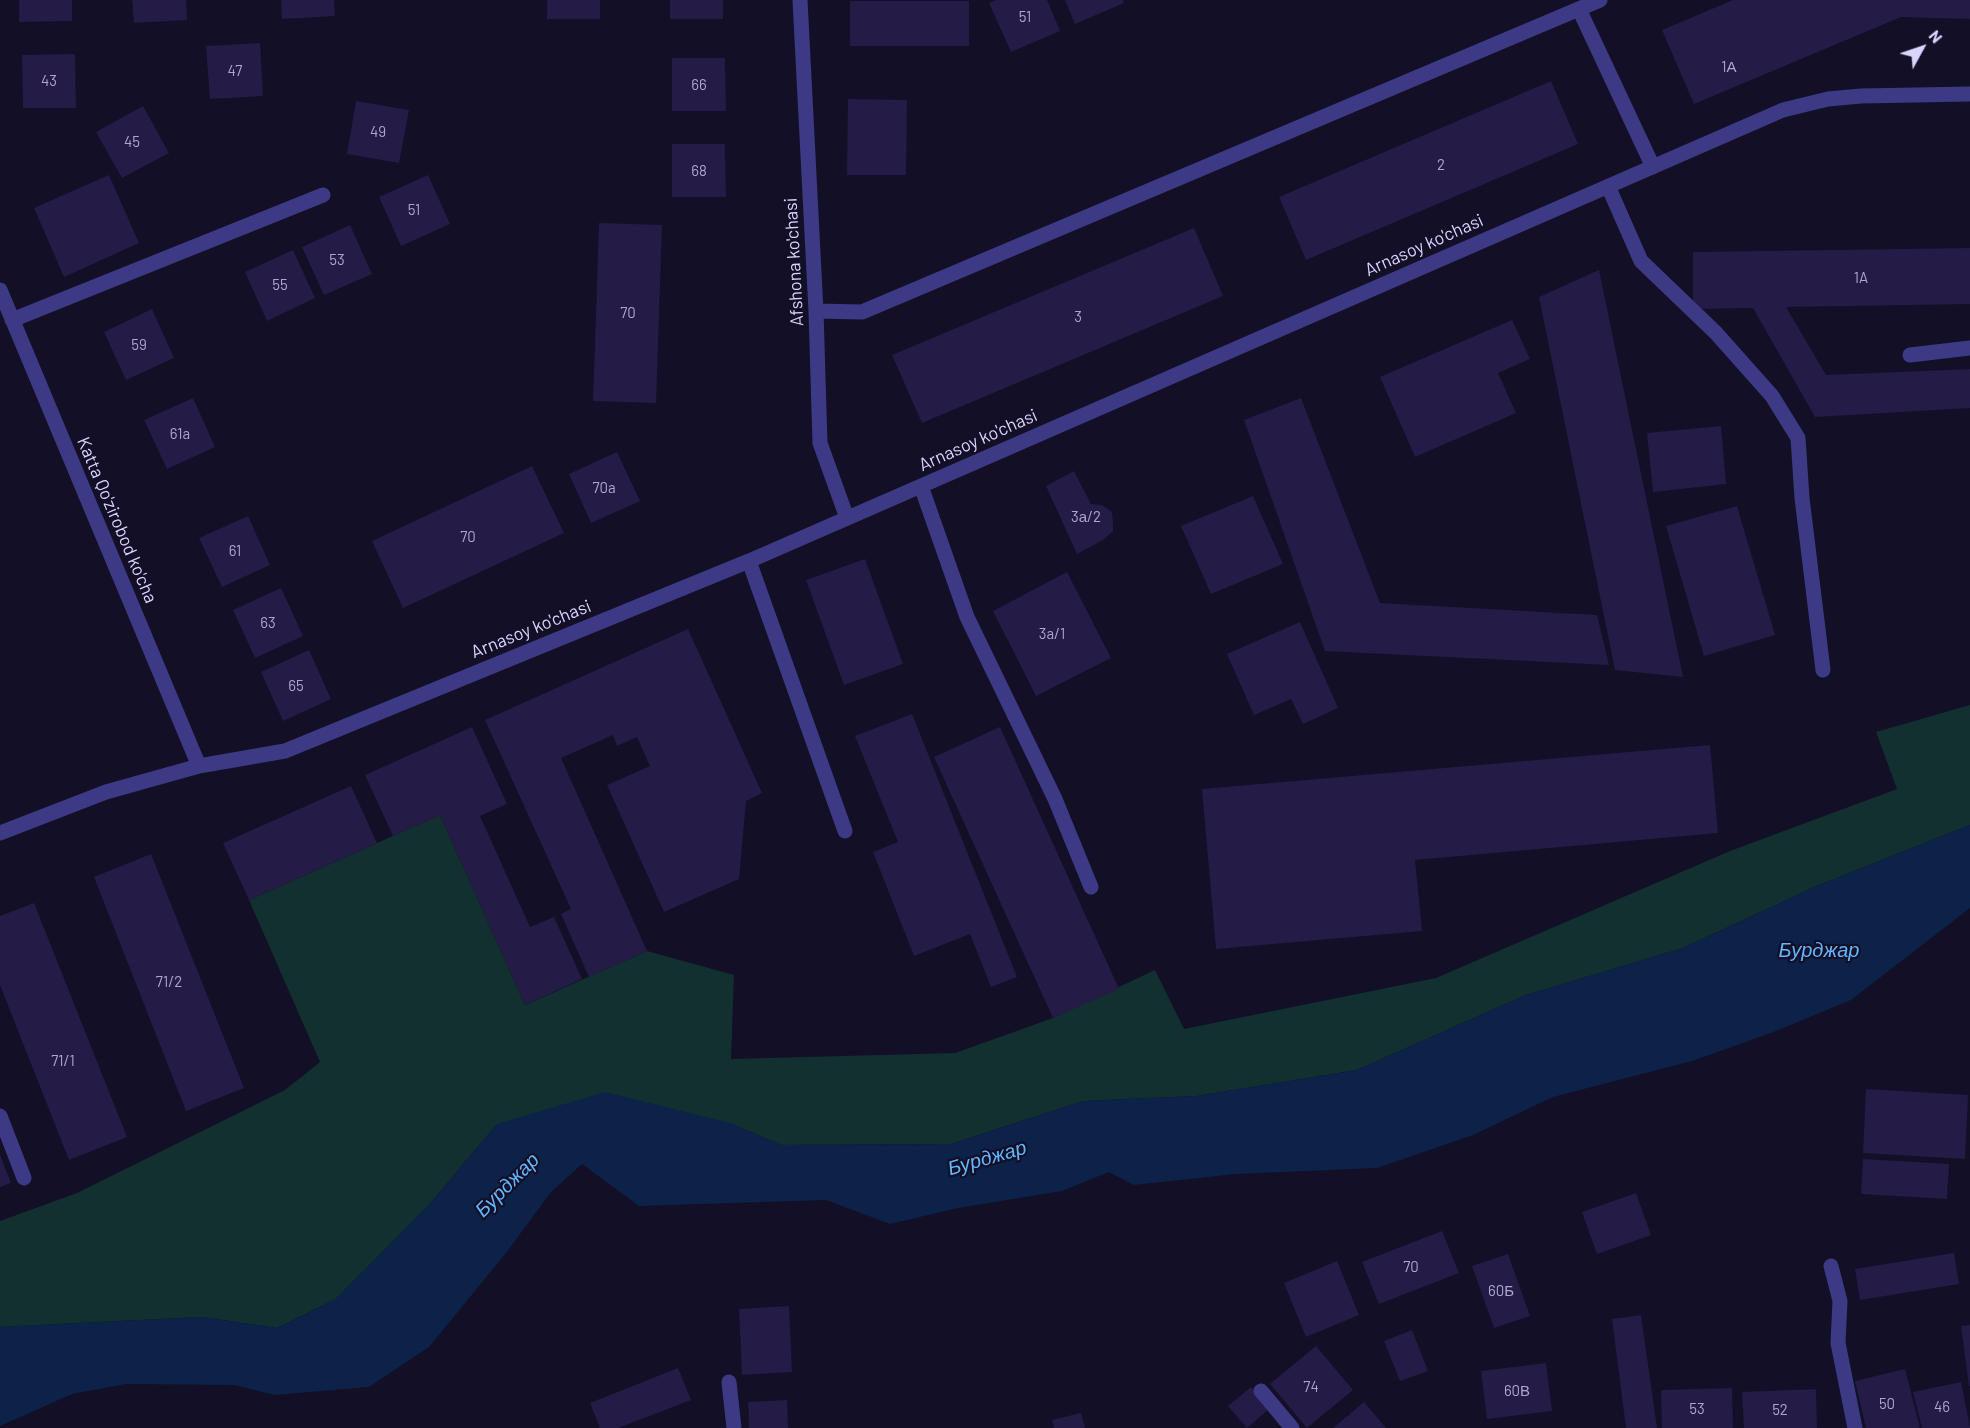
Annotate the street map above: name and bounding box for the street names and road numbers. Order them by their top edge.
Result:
street label: Afshona ko'chasi [780,197,808,327]
street label: Arnasoy ko'chasi [1361,209,1487,281]
street label: Arnasoy ko'chasi [915,404,1041,476]
street label: Katta Qo'zirobod ko'cha [72,434,162,606]
street label: Arnasoy ko'chasi [468,595,594,663]

